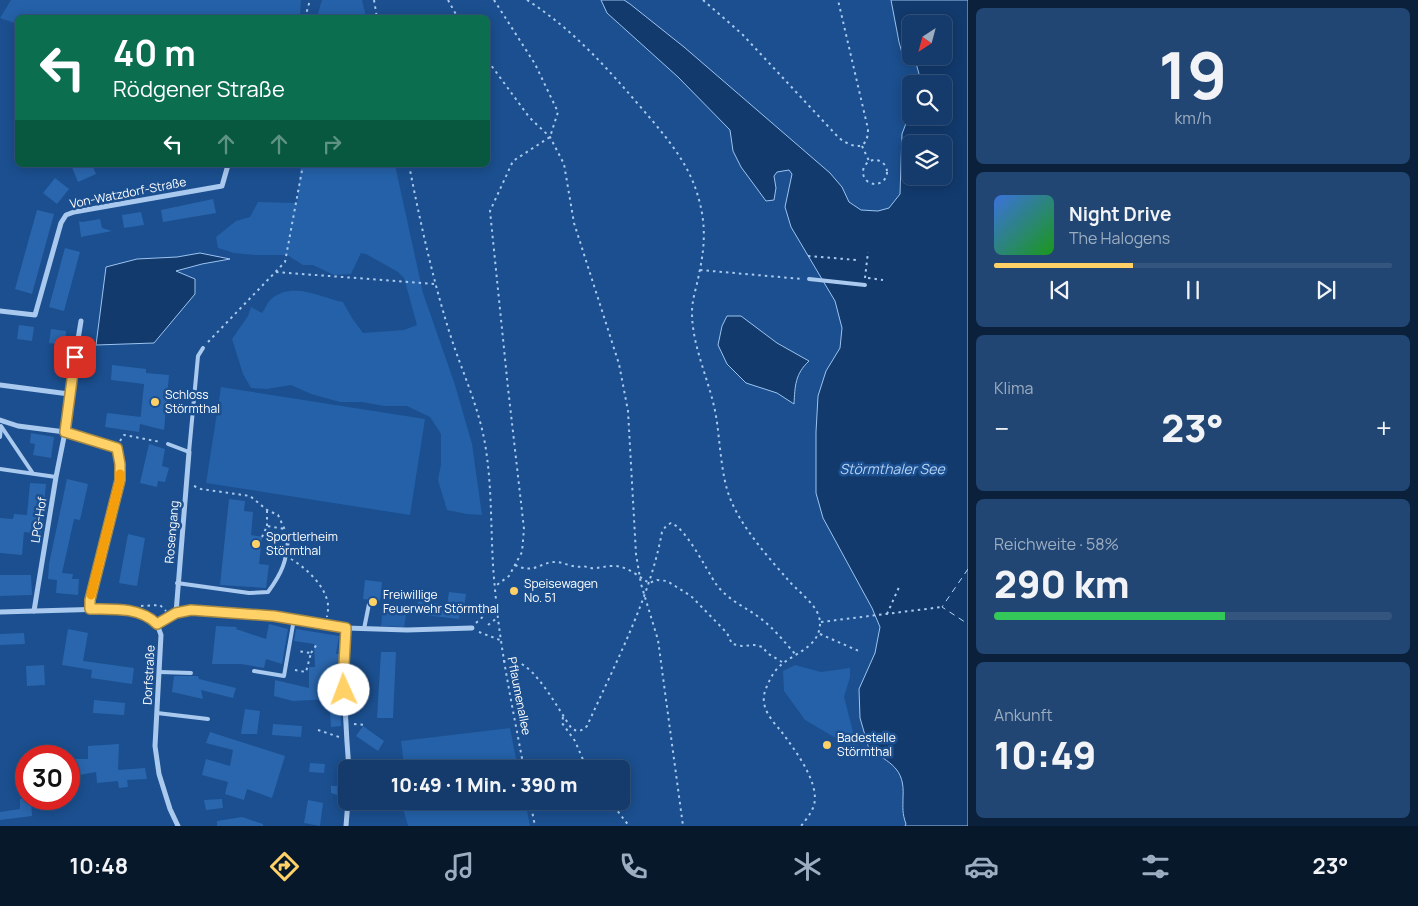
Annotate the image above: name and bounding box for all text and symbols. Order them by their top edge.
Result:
north arrow [902,15,952,65]
map controls [902,15,952,185]
text: 40 m [113,29,196,77]
text: 19 [1159,30,1227,119]
icon: left [30,35,95,100]
text: Rödgener Straße [113,74,285,104]
button: search [902,75,952,125]
text: km/h [1174,107,1212,129]
icon: left [159,130,187,158]
icon: ahead [212,130,240,158]
icon: ahead [265,130,293,158]
icon: right [318,130,346,158]
button: layers [902,135,952,185]
street label: Von-Watzdorf-Straße [68,173,188,212]
text: Night Drive [1069,201,1171,227]
text: The Halogens [1069,227,1170,249]
icon: previous [1046,276,1074,304]
icon: pause [1179,276,1207,304]
icon: next [1312,276,1340,304]
pin [54,336,96,378]
icon: arrive [61,343,89,371]
text: Klima [994,377,1033,399]
place label: Schloss Störmthal [165,386,220,417]
marker: Schloss Störmthal [149,396,161,408]
text: 23° [1161,401,1224,453]
text: − [994,409,1009,447]
text: + [1376,409,1392,447]
water label: Störmthaler See [839,459,945,478]
street label: LPG-Hof [26,495,51,544]
street label: Rosengang [160,500,183,564]
place label: Sportlerheim Störmthal [266,528,338,559]
text: Reichweite · 58% [994,533,1119,555]
marker: Sportlerheim Störmthal [250,538,262,550]
text: 290 km [994,557,1130,609]
place label: Speisewagen No. 51 [524,575,598,606]
marker: Speisewagen No. 51 [508,585,520,597]
place label: Freiwillige Feuerwehr Störmthal [383,586,499,617]
marker: Freiwillige Feuerwehr Störmthal [367,596,379,608]
street label: Dorfstraße [138,645,159,705]
street label: Pflaumenallee [504,655,535,737]
position arrow [317,663,369,715]
text: Ankunft [994,704,1053,726]
text: 10:49 [994,728,1096,780]
place label: Badestelle Störmthal [837,729,896,760]
marker: Badestelle Störmthal [821,739,833,751]
speed limit sign: 30 [15,745,80,810]
text: 10:49 · 1 Min. · 390 m [391,772,577,798]
icon: directions [267,849,302,884]
icon: music [442,849,477,884]
icon: phone [616,849,651,884]
icon: climate [790,849,825,884]
icon: car [964,849,999,884]
icon: filters [1138,849,1173,884]
text: 10:48 [70,851,128,881]
text: 23° [1313,851,1348,881]

